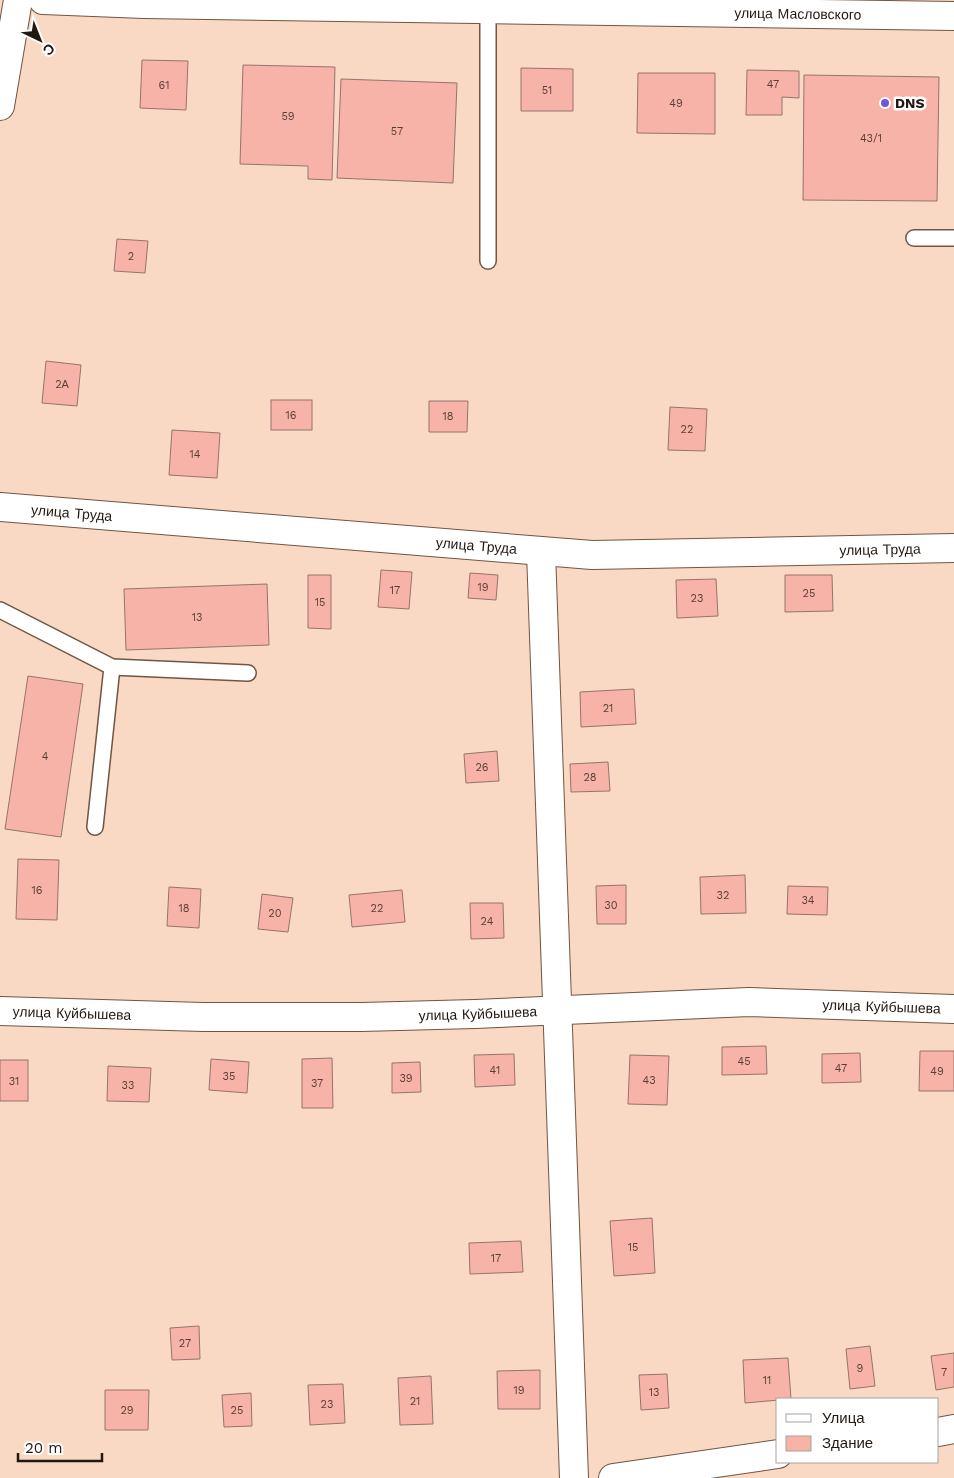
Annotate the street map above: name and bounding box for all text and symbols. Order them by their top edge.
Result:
street label: улица Масловского [734,5,862,23]
north arrow [15,15,65,65]
text: С [40,40,58,59]
house number: 47 [767,78,779,91]
house number: 61 [159,79,169,92]
house number: 51 [542,84,552,97]
place label: DNS [895,95,924,111]
house number: 49 [669,97,683,110]
marker: DNS [879,97,891,109]
house number: 59 [281,110,295,123]
house number: 57 [391,125,403,138]
house number: 43/1 [860,132,882,145]
house number: 2 [128,250,134,263]
house number: 2А [55,378,70,391]
house number: 16 [286,409,297,422]
house number: 18 [442,410,454,423]
house number: 22 [681,423,693,436]
house number: 14 [189,448,201,461]
street label: улица Труда [31,502,113,524]
street label: улица Труда [435,534,518,557]
street label: улица Труда [839,541,921,558]
house number: 19 [477,581,489,594]
house number: 17 [390,584,400,597]
house number: 25 [803,587,815,600]
house number: 23 [691,592,703,605]
house number: 15 [315,596,325,609]
house number: 13 [192,611,202,624]
house number: 21 [603,702,613,715]
house number: 4 [42,750,49,763]
house number: 26 [475,761,489,774]
house number: 28 [583,771,597,784]
house number: 16 [32,884,43,897]
house number: 32 [717,889,729,902]
house number: 34 [801,894,815,907]
house number: 30 [604,899,618,912]
house number: 18 [178,902,190,915]
house number: 22 [371,902,383,915]
house number: 20 [268,907,282,920]
house number: 24 [481,915,494,928]
street label: улица Куйбышева [822,997,941,1017]
street label: улица Куйбышева [13,1003,132,1023]
street label: улица Куйбышева [418,1003,538,1023]
house number: 45 [737,1055,751,1068]
house number: 47 [835,1062,847,1075]
house number: 41 [490,1064,500,1077]
house number: 49 [930,1065,944,1078]
house number: 35 [223,1070,235,1083]
house number: 39 [399,1072,413,1085]
house number: 43 [642,1074,656,1087]
house number: 31 [9,1075,19,1088]
house number: 37 [311,1077,323,1090]
house number: 33 [122,1079,134,1092]
house number: 15 [628,1241,638,1254]
house number: 17 [491,1252,501,1265]
house number: 27 [179,1337,191,1350]
house number: 9 [857,1362,864,1375]
house number: 7 [941,1366,947,1379]
house number: 11 [763,1374,771,1387]
house number: 19 [513,1384,525,1397]
house number: 13 [649,1386,659,1399]
house number: 21 [410,1395,420,1408]
house number: 23 [321,1398,333,1411]
legend [776,1398,939,1463]
house number: 29 [120,1404,134,1417]
house number: 25 [231,1404,243,1417]
text: Улица [822,1409,865,1427]
scale bar [18,1430,101,1462]
text: Здание [822,1434,873,1452]
text: 20 m [25,1439,63,1457]

